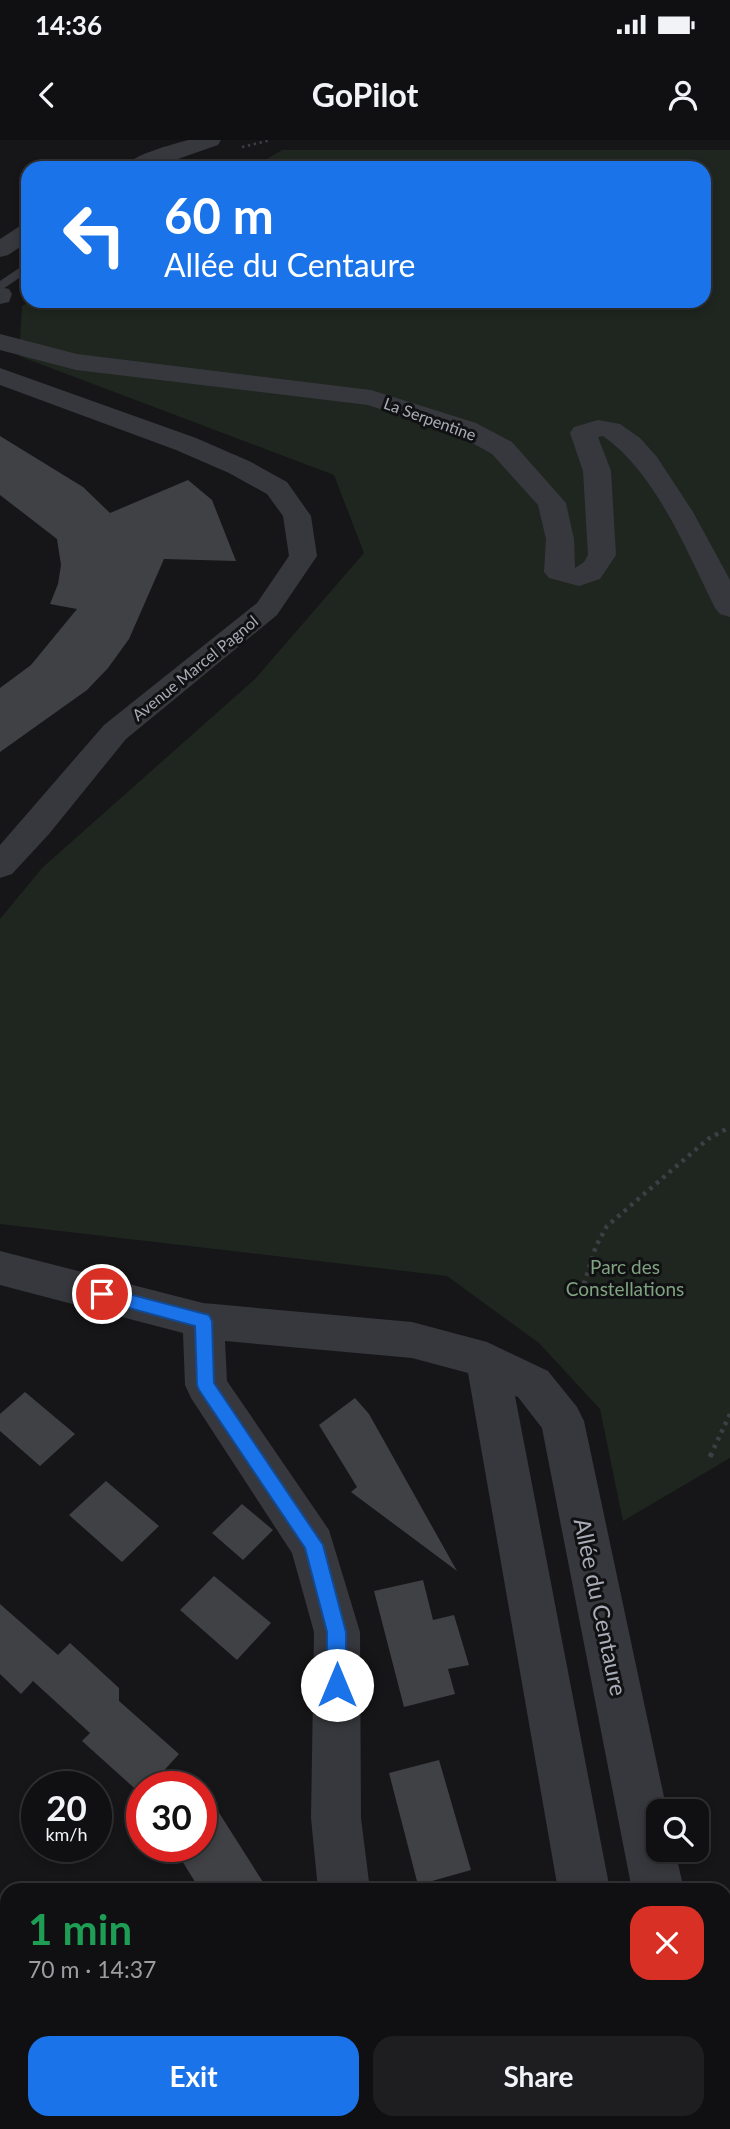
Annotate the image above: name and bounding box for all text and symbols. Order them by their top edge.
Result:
text: 14:36 [35,9,102,41]
text: GoPilot [312,75,418,114]
icon: back [28,76,66,114]
icon: person [664,76,702,114]
text: 60 m [164,186,274,244]
icon: left [49,189,140,280]
text: Allée du Centaure [164,245,415,284]
street label: La Serpentine [382,393,479,444]
street label: Avenue Marcel Pagnol [128,611,261,724]
park label: Parc des Constellations [566,1255,684,1300]
pin [72,1264,132,1324]
icon: arrive [83,1275,121,1313]
street label: Allée du Centaure [569,1516,633,1698]
position arrow [300,1648,374,1722]
speed limit sign: 30 [126,1771,217,1862]
text: 20 [46,1786,87,1828]
map controls [646,1799,709,1862]
button: search [646,1799,709,1862]
text: km/h [45,1823,88,1845]
text: 1 min [28,1904,132,1954]
button: close [630,1906,704,1980]
text: 70 m · 14:37 [28,1955,156,1983]
button: Exit [28,2036,359,2116]
button: Share [373,2036,704,2116]

